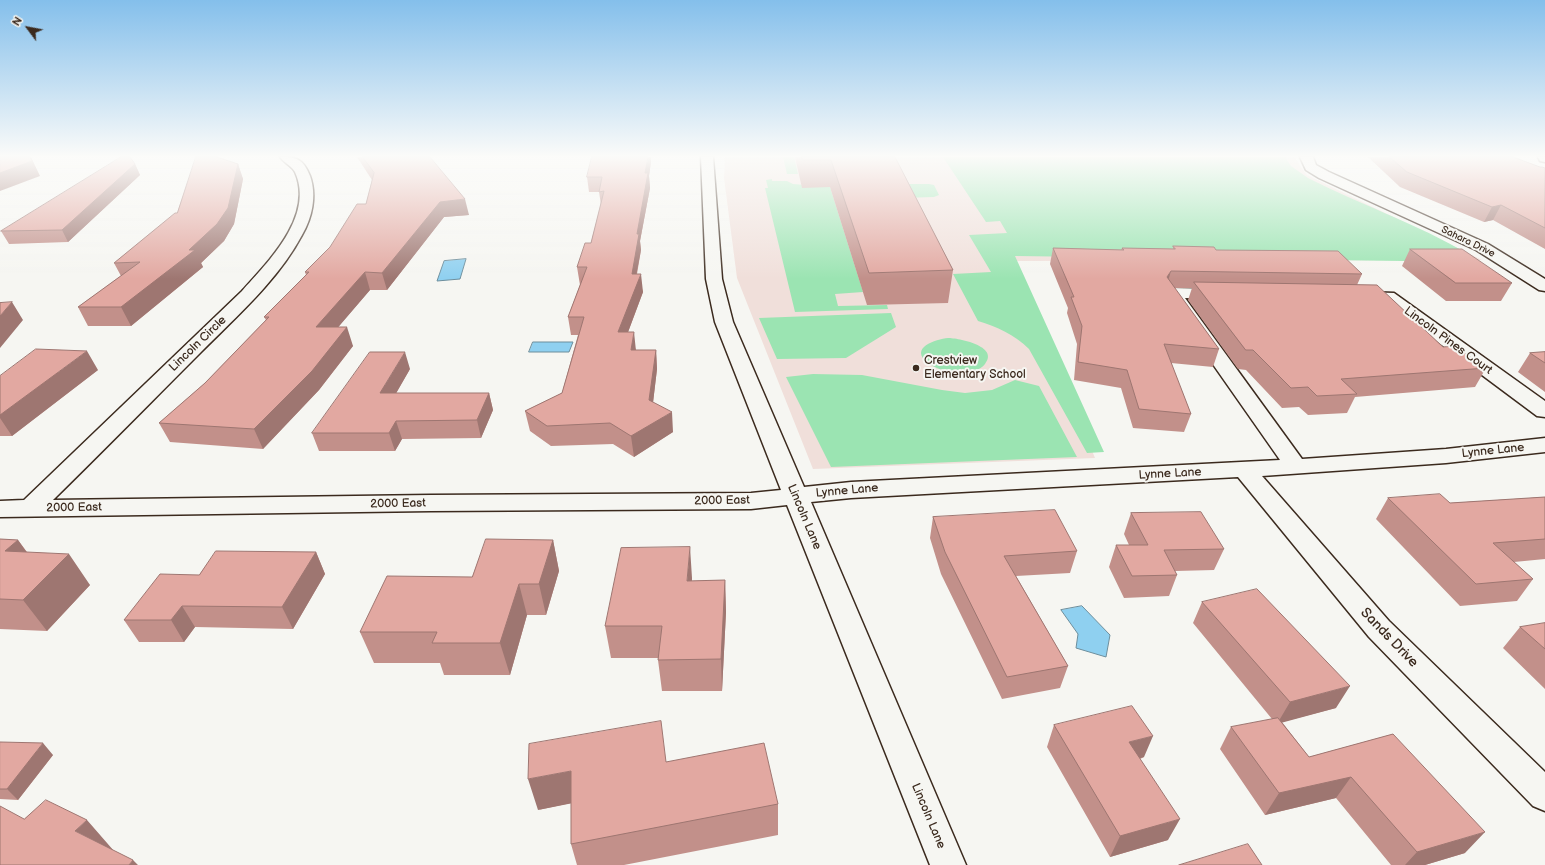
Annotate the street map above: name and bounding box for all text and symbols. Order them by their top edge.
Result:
north arrow [8,8,48,48]
text: N [10,14,25,28]
street label: Sahara Drive [1439,224,1497,260]
street label: Lincoln Pines Court [1401,304,1495,378]
street label: Lincoln Circle [166,313,230,375]
place label: Crestview Elementary School [924,354,1026,382]
marker: Crestview Elementary School [911,363,921,373]
street label: Lynne Lane [1461,441,1525,461]
street label: Lynne Lane [1138,465,1202,483]
street label: Lynne Lane [815,481,879,501]
street label: Lincoln Lane [784,482,824,552]
street label: 2000 East [694,493,750,509]
street label: 2000 East [370,496,426,512]
street label: 2000 East [46,500,102,516]
street label: Sands Drive [1357,605,1421,671]
street label: Lincoln Lane [908,781,948,851]

